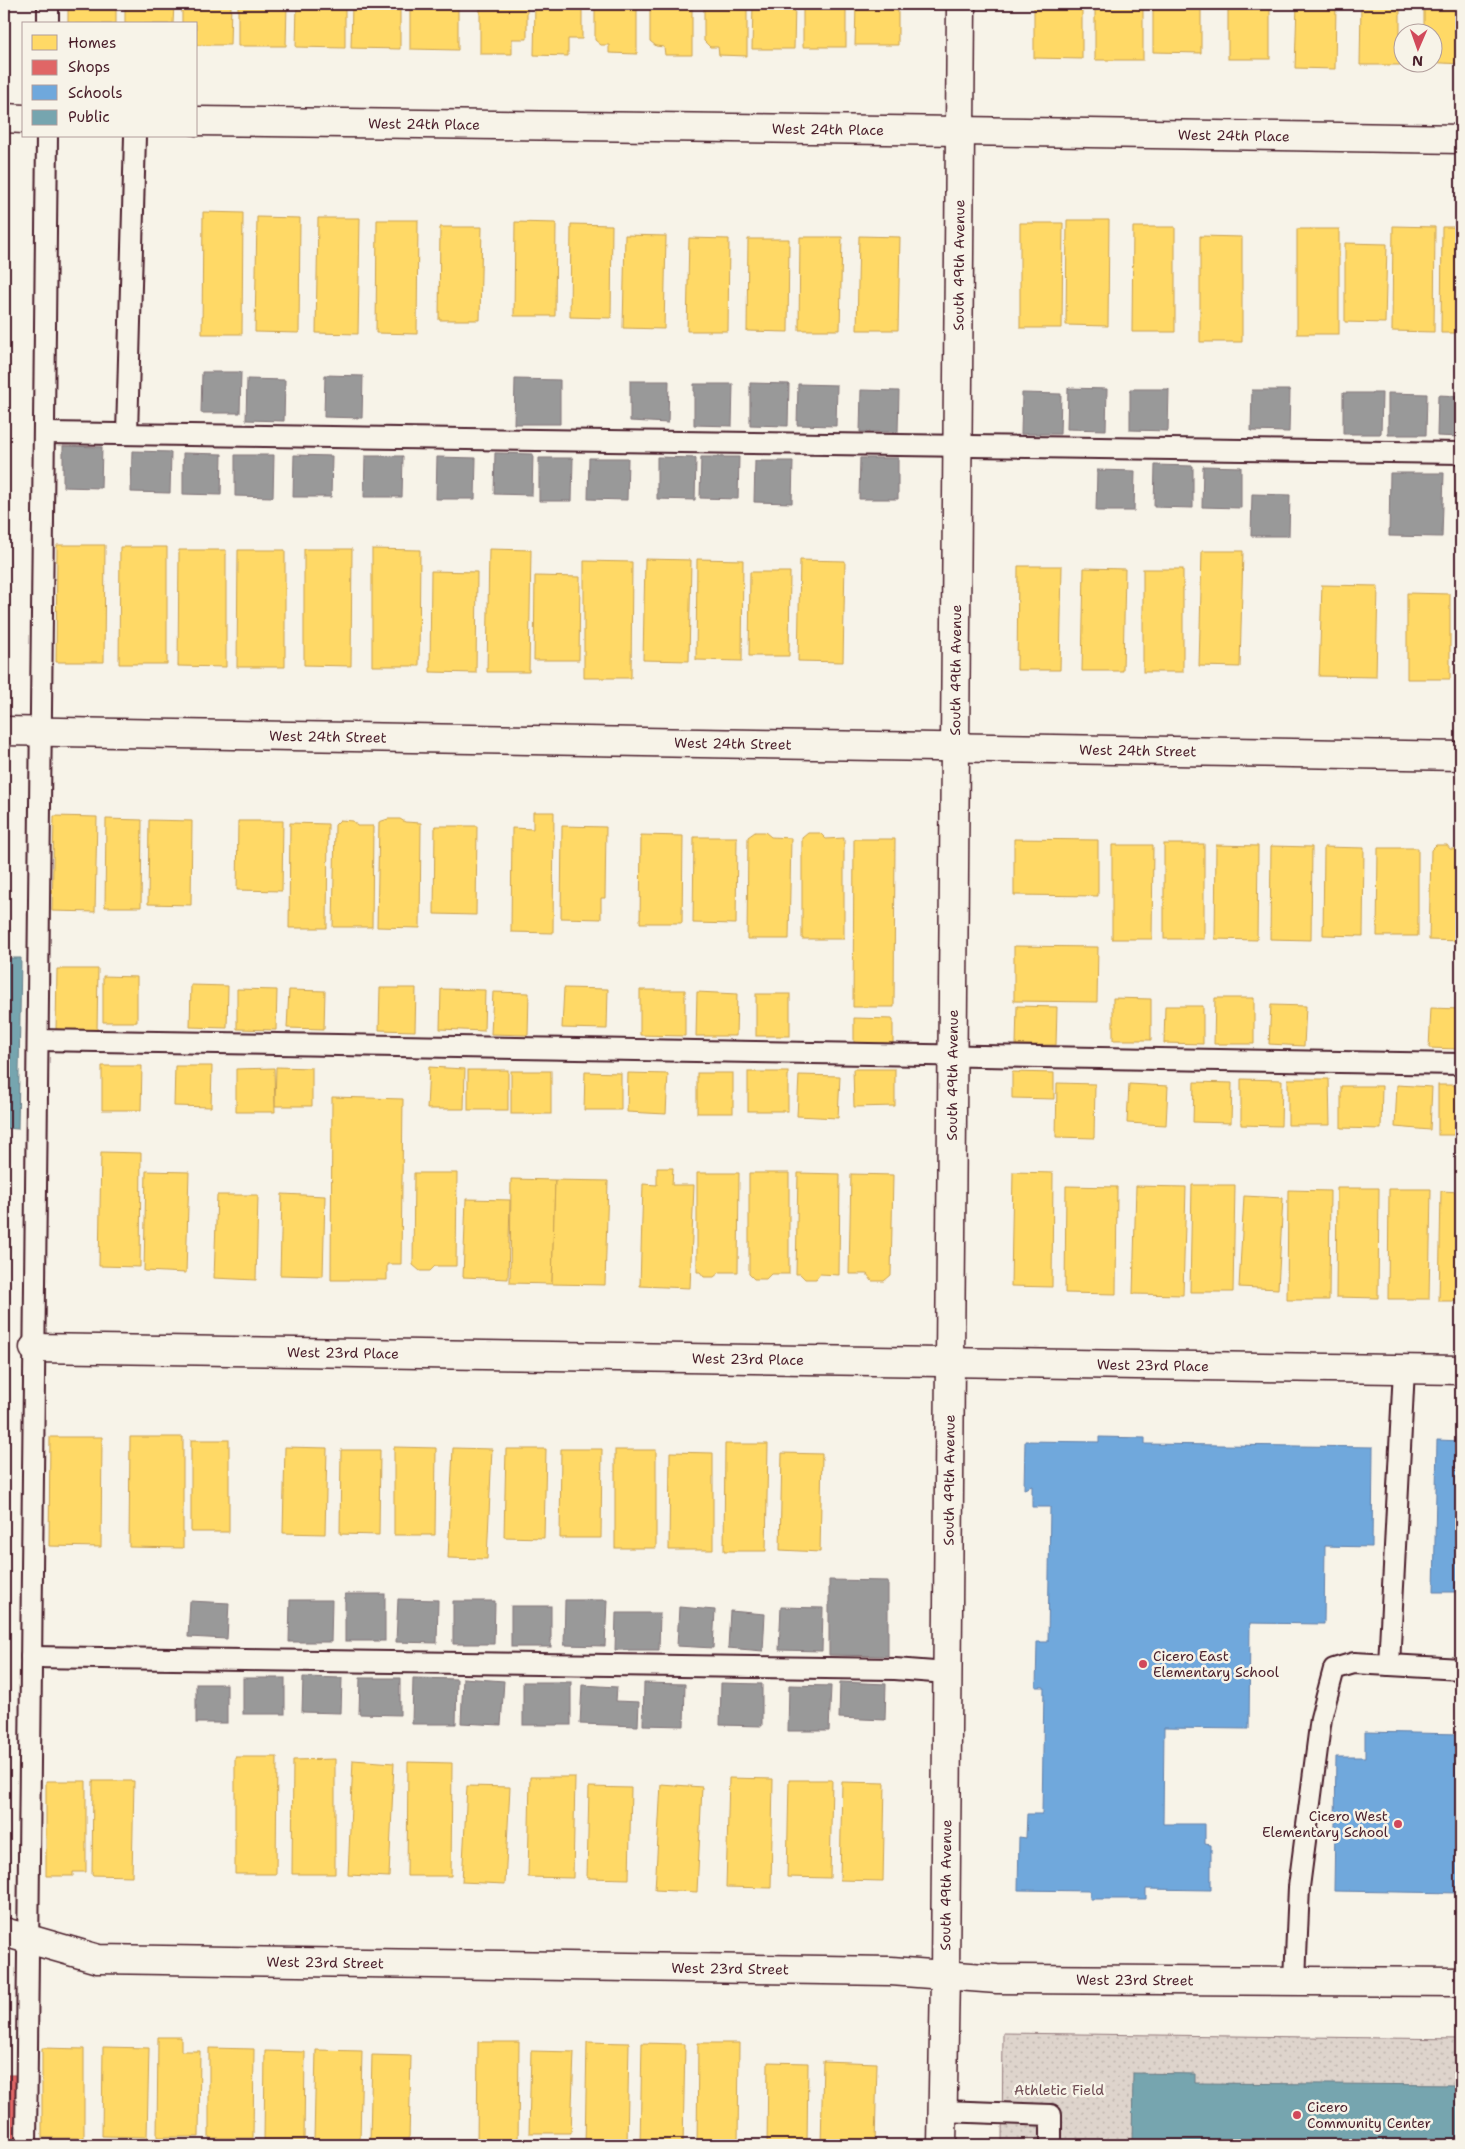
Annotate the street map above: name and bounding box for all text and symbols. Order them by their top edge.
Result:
legend [22,22,198,138]
north arrow [1392,22,1442,72]
text: Homes [68,33,116,53]
text: N [1412,52,1423,70]
text: Shops [68,57,110,77]
text: Schools [68,83,123,103]
text: Public [68,107,110,127]
street label: West 24th Place [368,114,480,134]
street label: West 24th Place [772,120,884,139]
street label: West 24th Place [1178,125,1290,145]
street label: South 49th Avenue [949,199,968,331]
street label: South 49th Avenue [946,604,965,736]
street label: West 24th Street [269,727,387,747]
street label: West 24th Street [674,734,792,754]
street label: West 24th Street [1079,740,1197,760]
street label: South 49th Avenue [943,1009,962,1141]
street label: West 23rd Place [287,1343,399,1363]
street label: West 23rd Place [692,1349,804,1369]
street label: West 23rd Place [1097,1355,1209,1375]
street label: South 49th Avenue [939,1414,959,1546]
place label: Cicero East Elementary School [1153,1647,1280,1681]
marker: Cicero East Elementary School [1137,1658,1149,1670]
place label: Cicero West Elementary School [1262,1807,1389,1841]
marker: Cicero West Elementary School [1392,1818,1404,1830]
street label: South 49th Avenue [936,1819,955,1951]
street label: West 23rd Street [266,1953,384,1972]
street label: West 23rd Street [671,1959,789,1978]
street label: West 23rd Street [1076,1971,1194,1989]
park label: Athletic Field [1014,2081,1104,2099]
place label: Cicero Community Center [1307,2098,1432,2132]
marker: Cicero Community Center [1291,2109,1303,2121]

